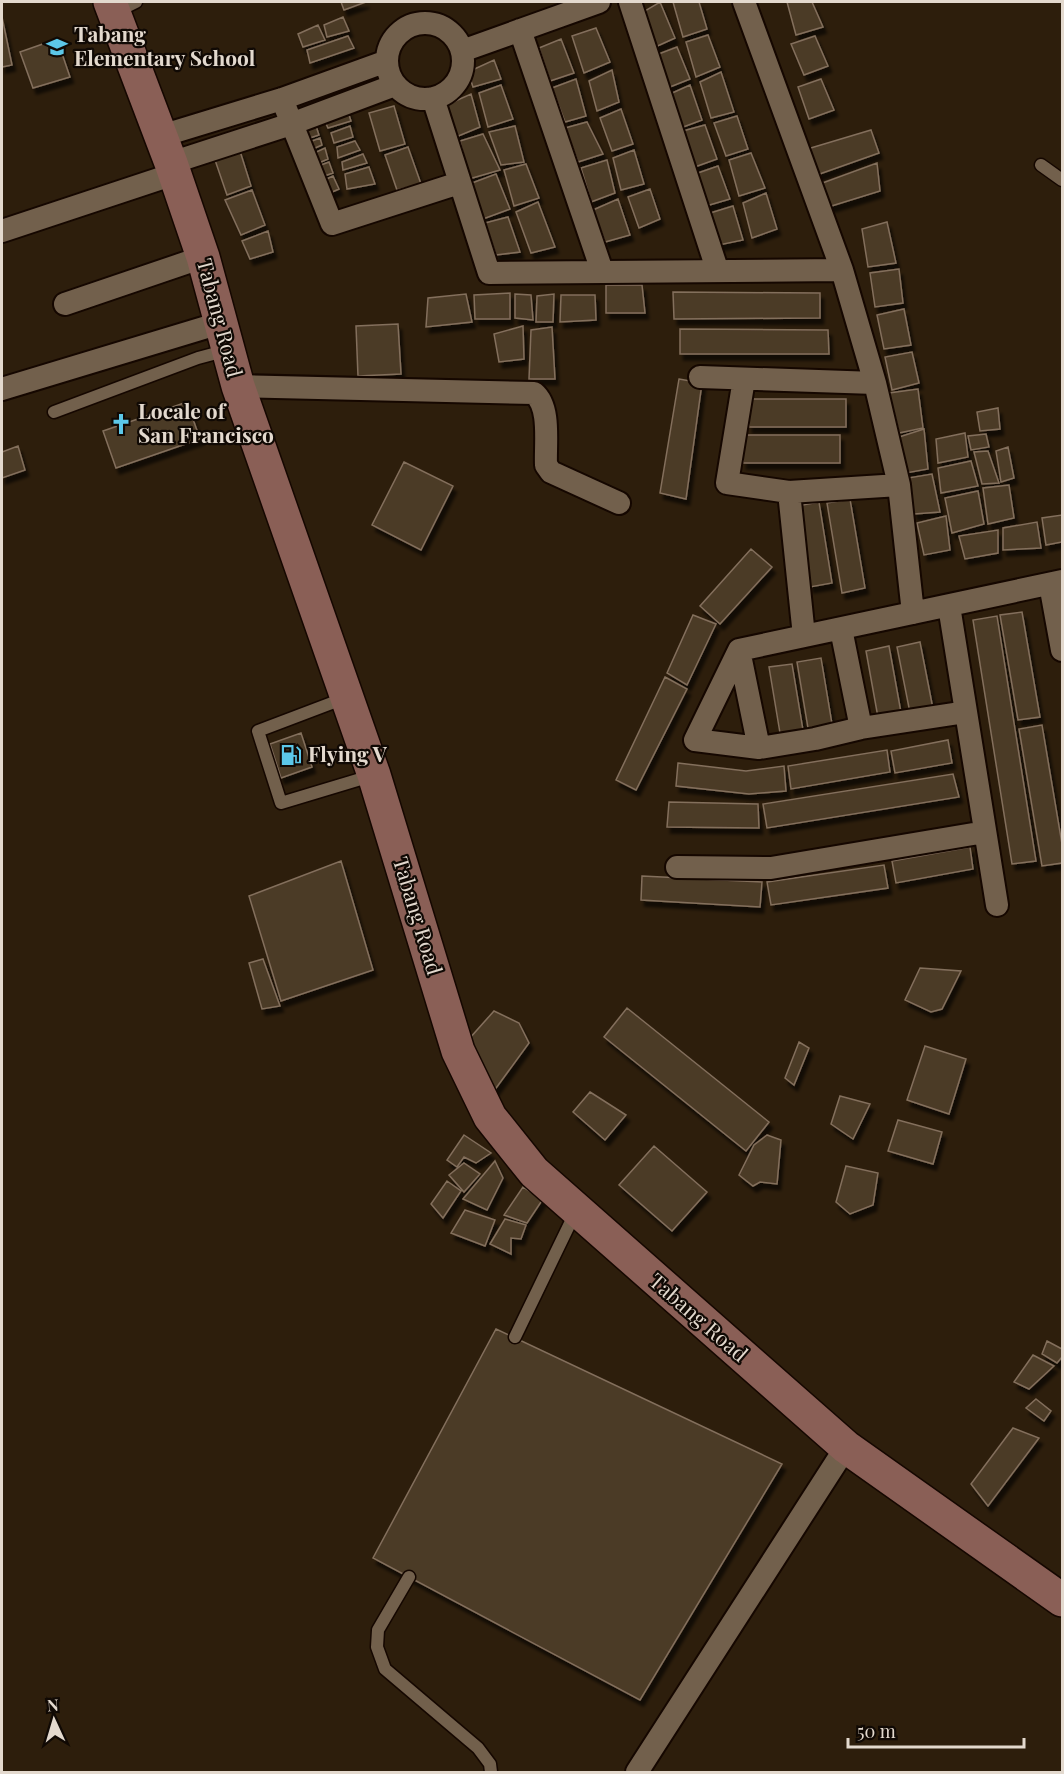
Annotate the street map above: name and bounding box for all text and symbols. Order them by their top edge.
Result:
place label: Tabang Elementary School [74,19,256,71]
school or university icon: Tabang Elementary School [45,35,69,59]
street label: Tabang Road [192,255,250,380]
place label: Locale of San Francisco [138,396,274,448]
church icon: Locale of San Francisco [109,412,133,436]
place label: Flying V [308,739,388,767]
fuel station icon: Flying V [279,743,303,767]
street label: Tabang Road [388,853,450,978]
street label: Tabang Road [644,1266,754,1367]
north arrow [24,1690,84,1750]
text: N [46,1694,60,1715]
scale bar [848,1711,1024,1749]
text: 50 m [857,1719,896,1743]

